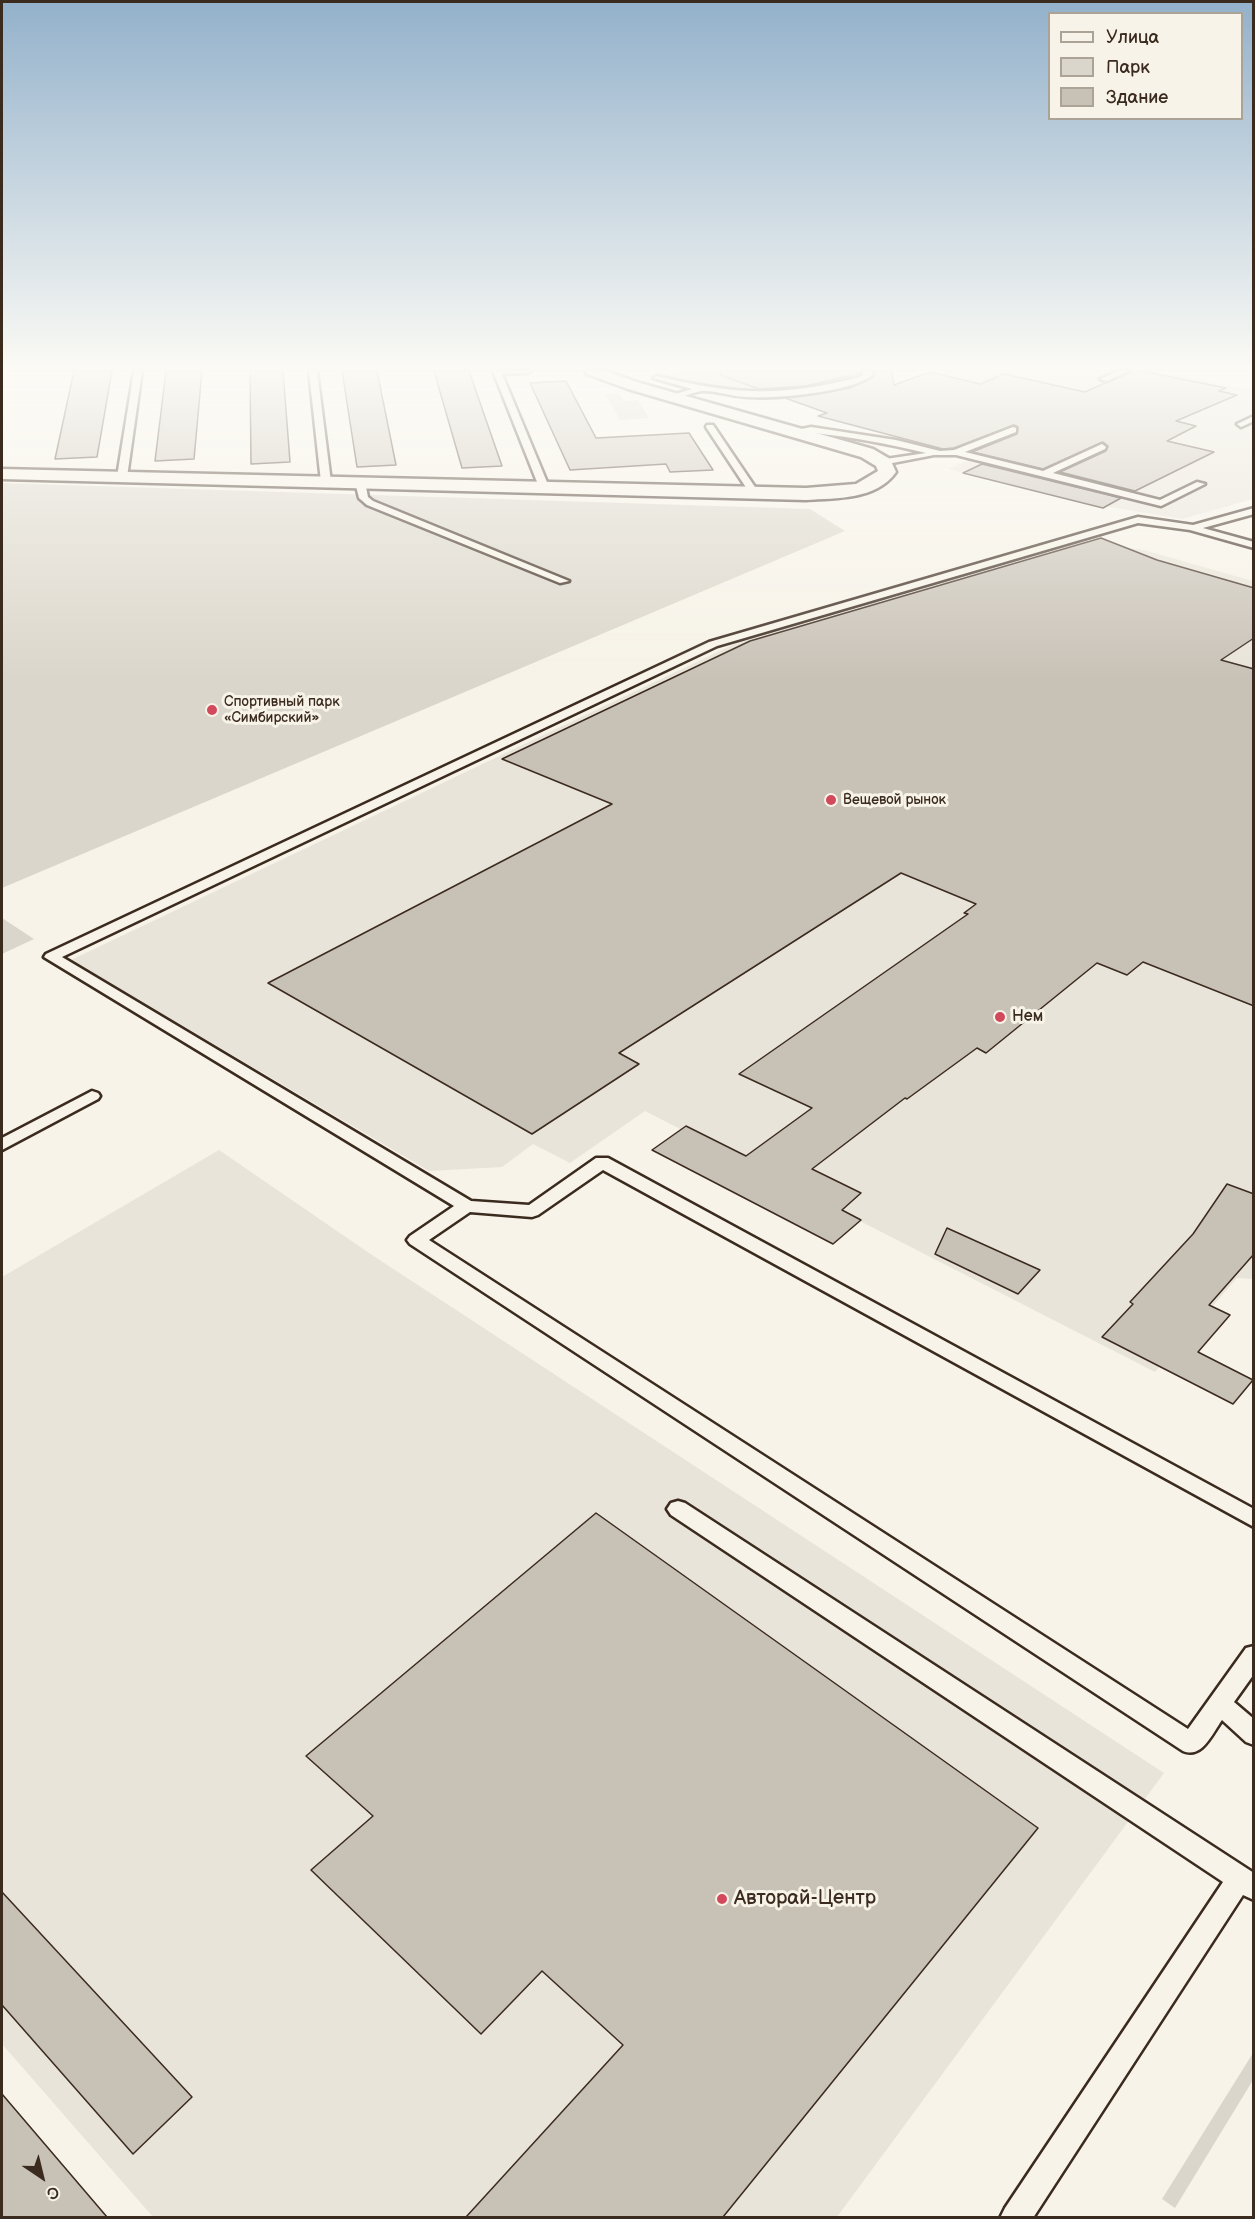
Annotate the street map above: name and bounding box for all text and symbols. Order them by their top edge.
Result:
legend [1048,12,1243,120]
text: Улица [1106,27,1159,48]
text: Парк [1106,57,1150,78]
text: Здание [1106,87,1168,108]
place label: Спортивный парк «Симбирский» [224,694,340,726]
marker: Спортивный парк «Симбирский» [205,703,219,717]
place label: Вещевой рынок [843,792,946,808]
marker: Вещевой рынок [824,793,838,807]
place label: Нем [1012,1007,1043,1027]
marker: Нем [993,1010,1007,1024]
place label: Авторай-Центр [734,1887,876,1911]
marker: Авторай-Центр [715,1892,729,1906]
north arrow [12,2147,72,2207]
text: С [43,2181,63,2203]

